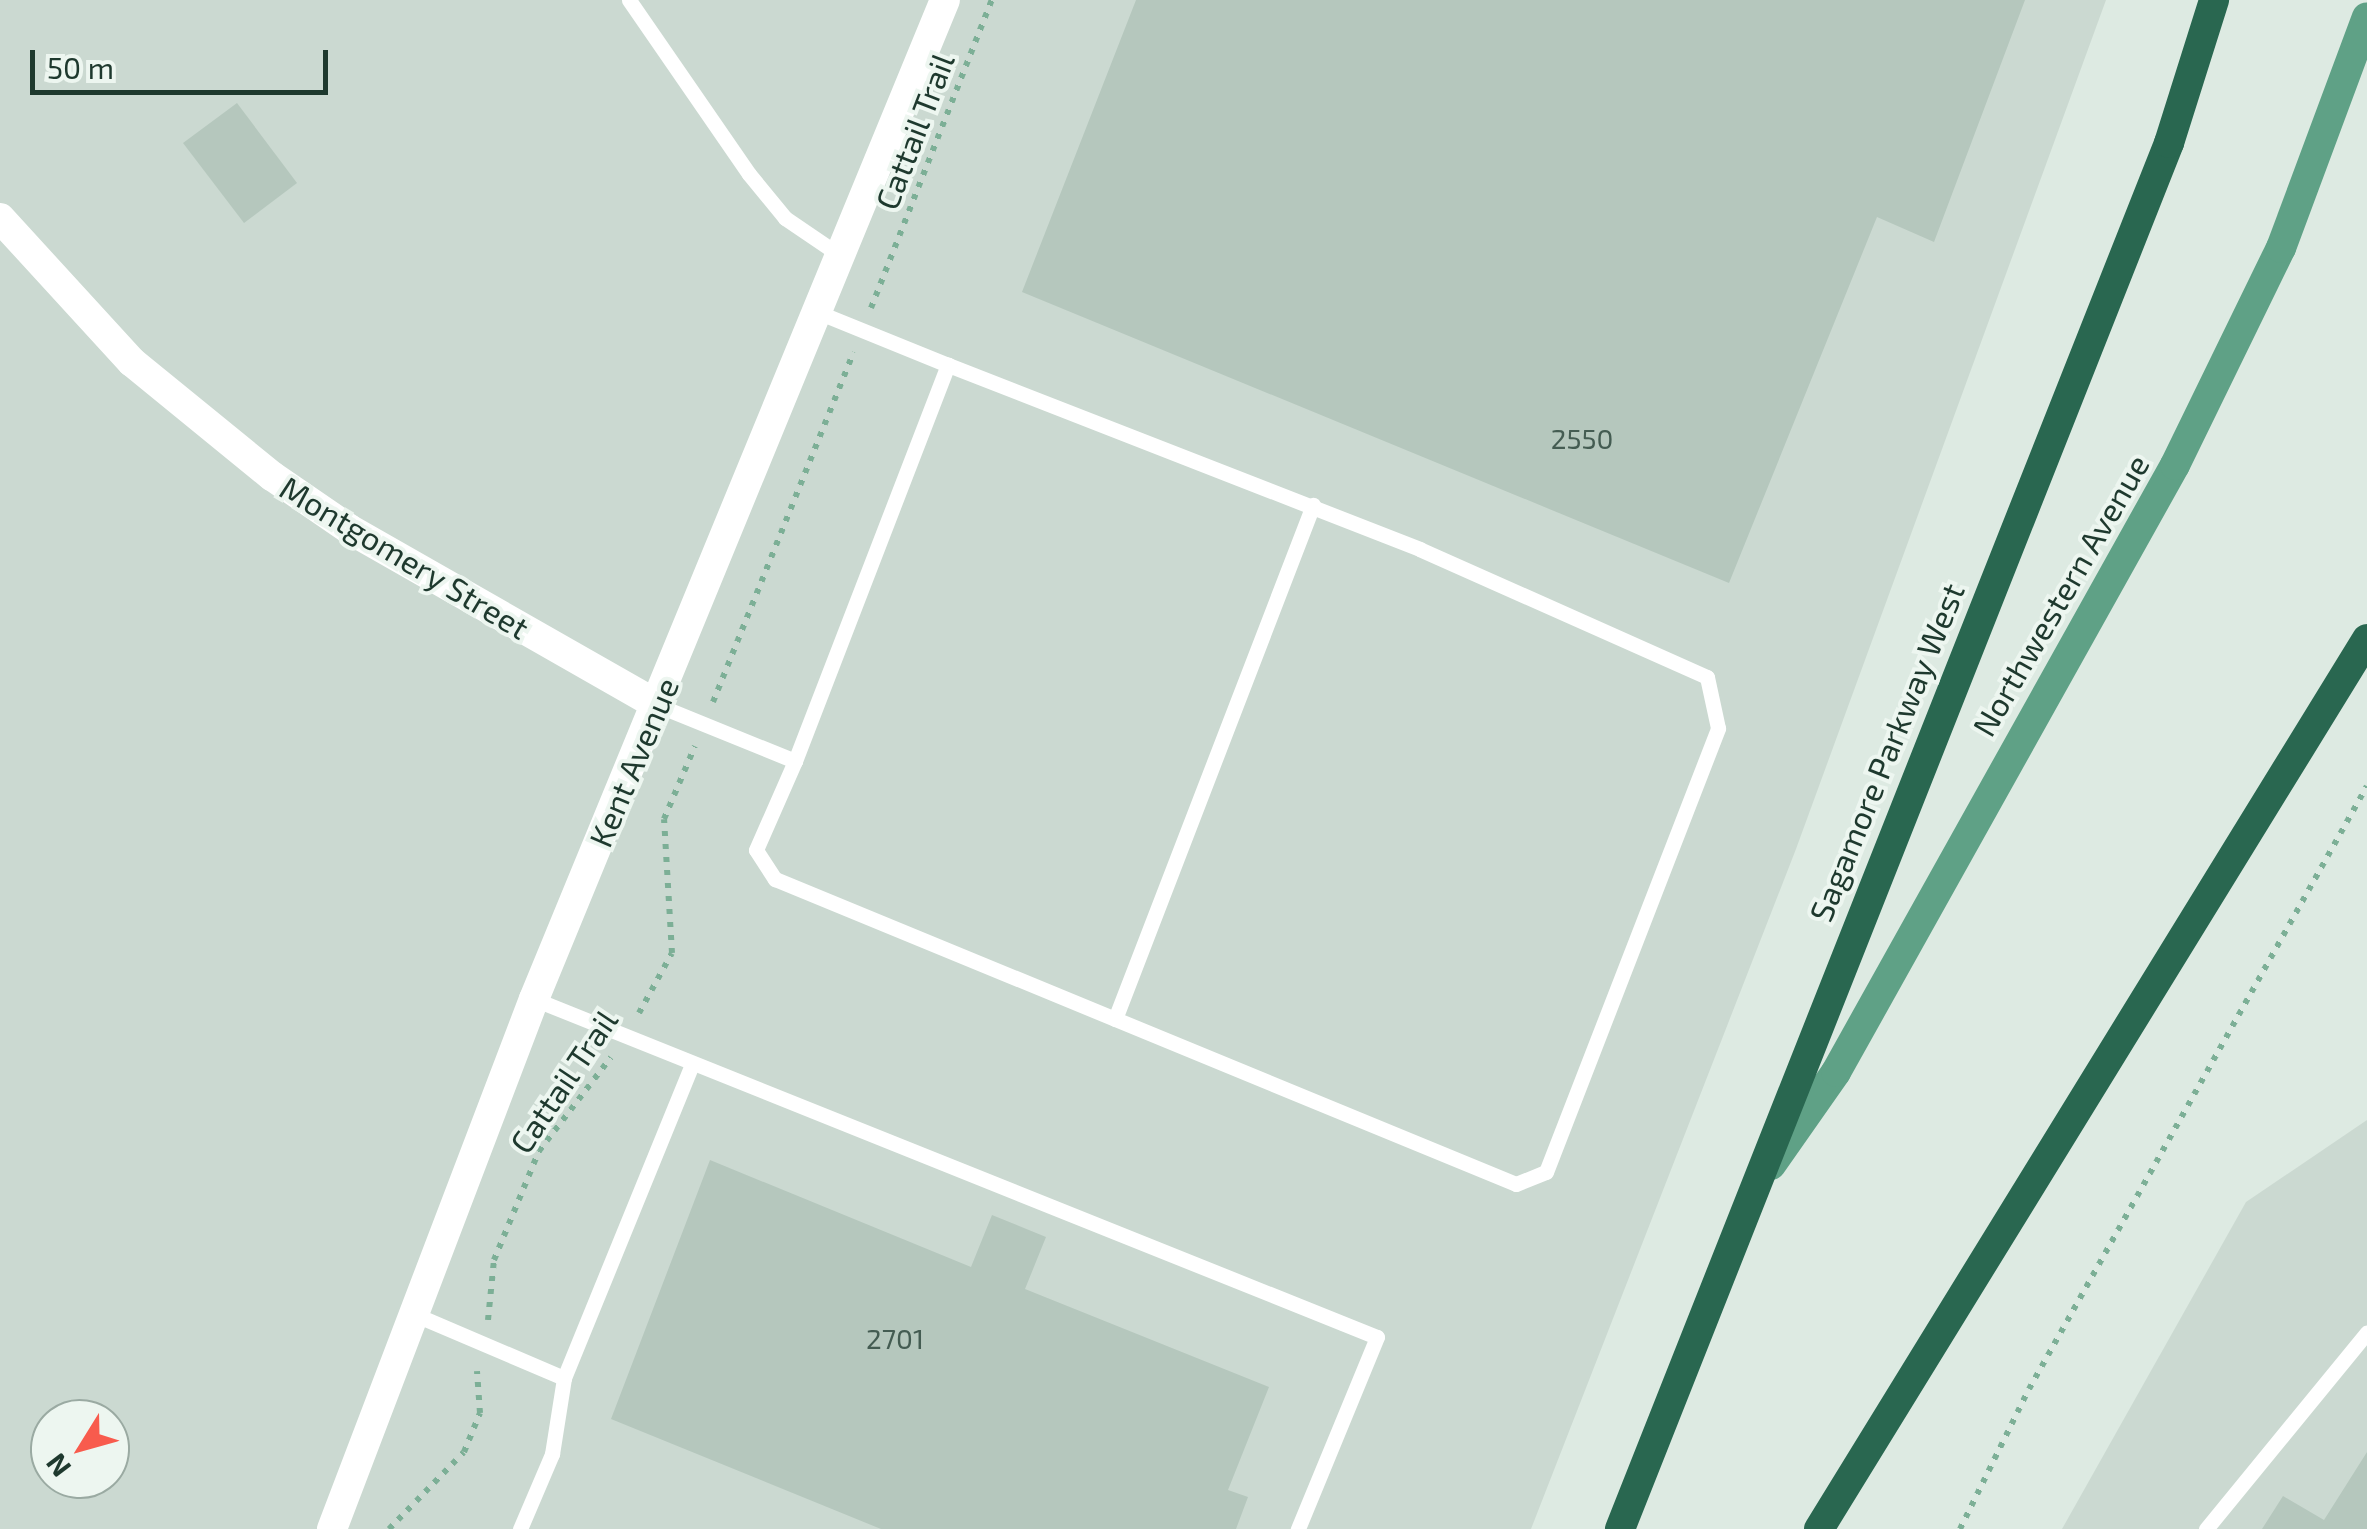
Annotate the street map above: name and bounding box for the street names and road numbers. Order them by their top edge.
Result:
street label: Cattail Trail [866,47,962,215]
street label: Northwestern Avenue [1964,447,2156,743]
street label: Montgomery Street [273,467,537,647]
street label: Sagamore Parkway West [1800,577,1972,927]
street label: Kent Avenue [580,671,686,853]
street label: Cattail Trail [501,1002,625,1160]

